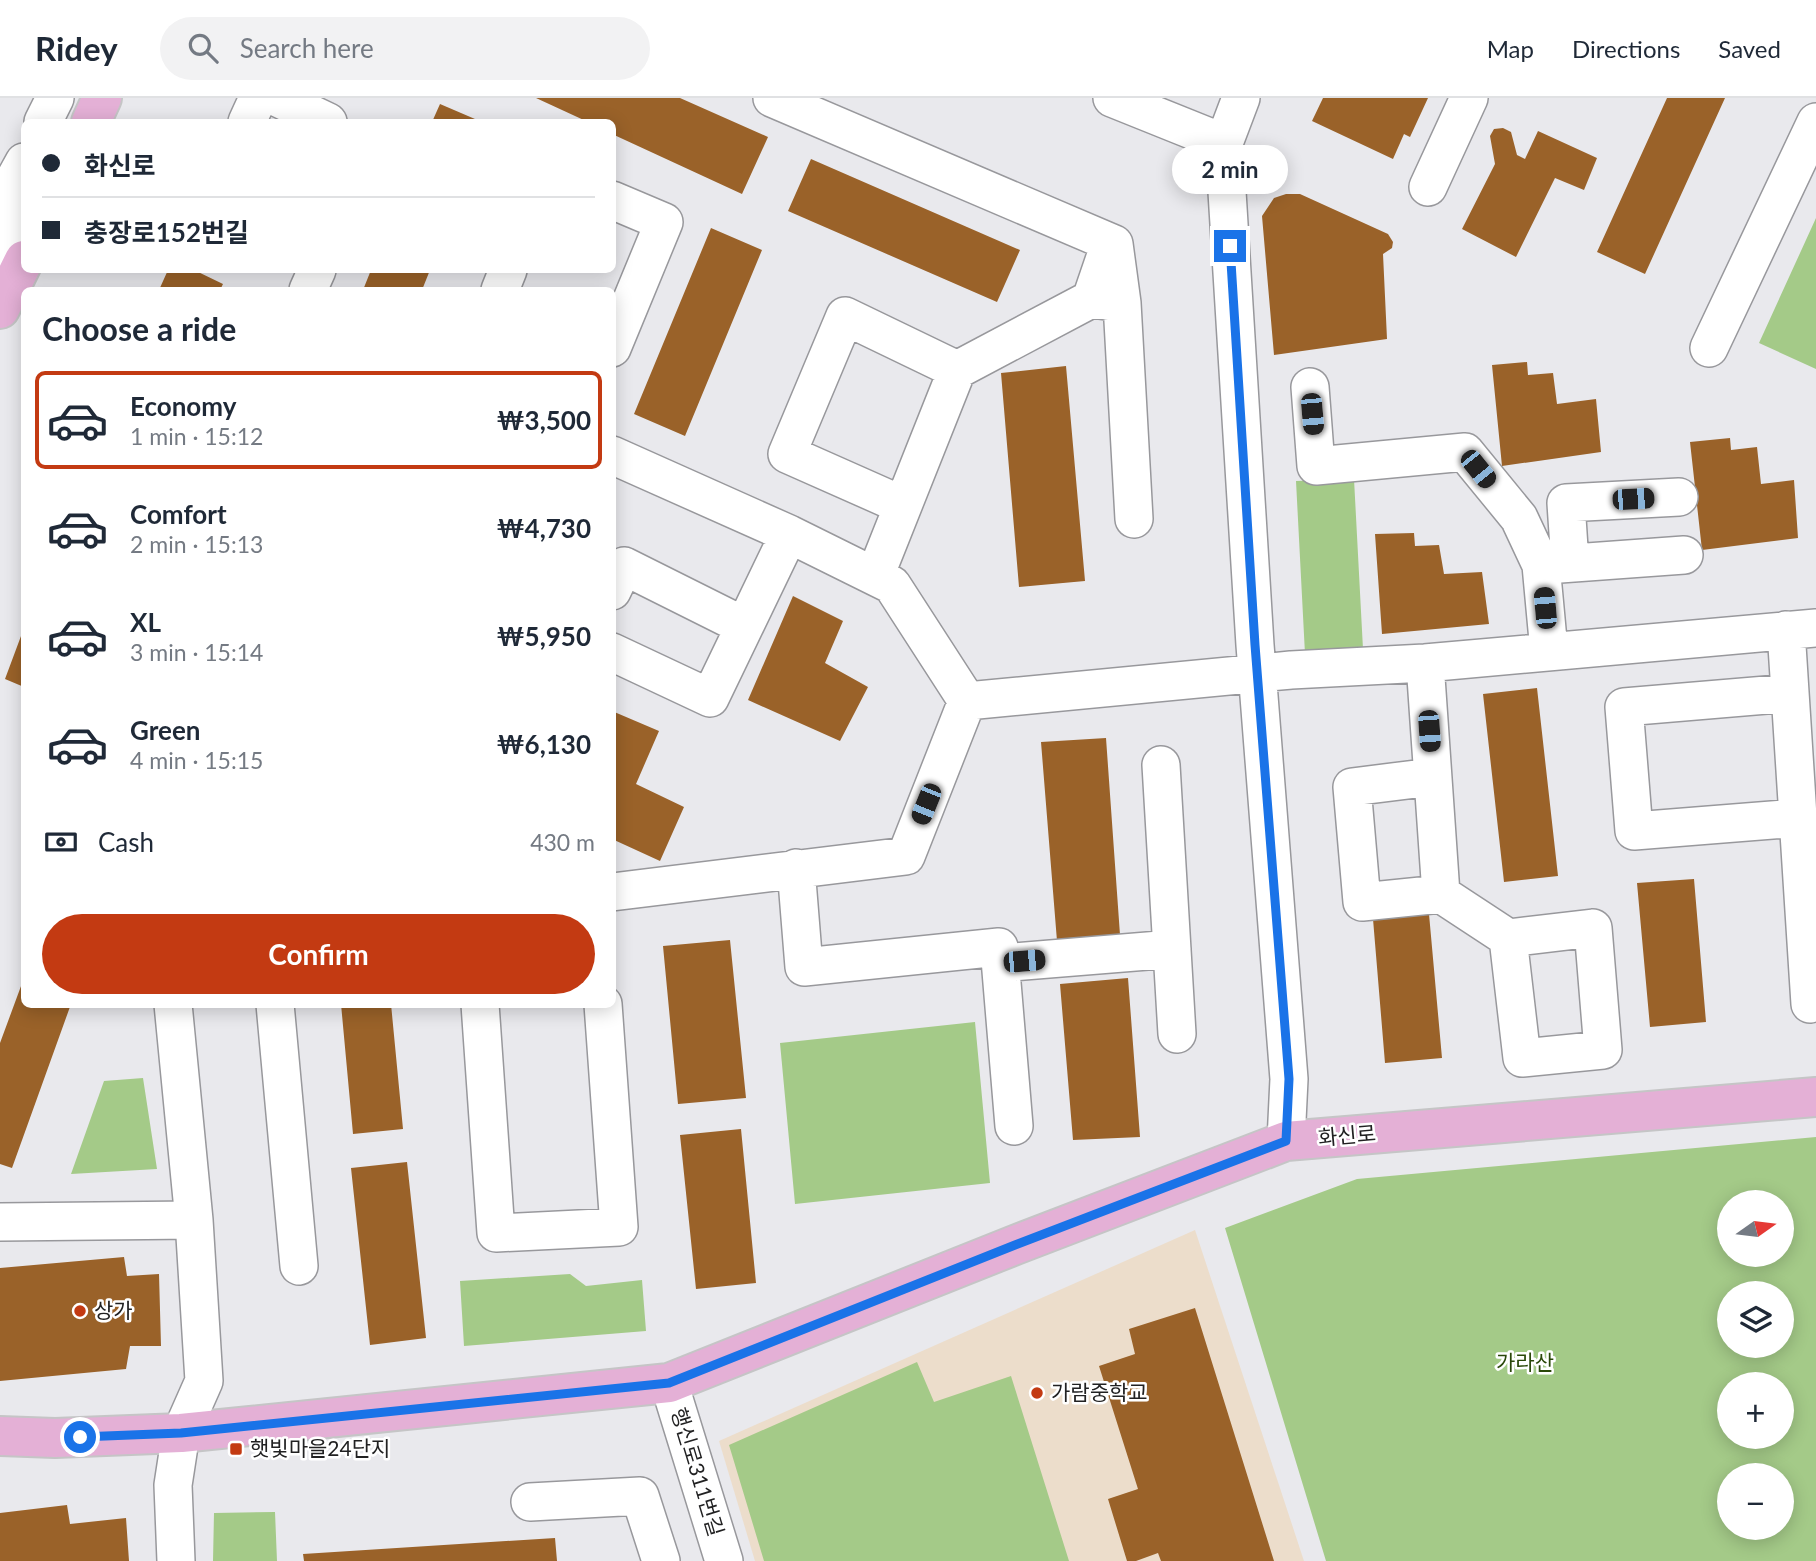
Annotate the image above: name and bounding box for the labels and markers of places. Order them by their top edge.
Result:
place label: 상가 [94,1297,133,1322]
marker: 상가 [72,1303,88,1319]
place label: 가람중학교 [1051,1379,1148,1404]
marker: 가람중학교 [1029,1385,1045,1401]
place label: 햇빛마을24단지 [250,1435,390,1460]
marker: 햇빛마을24단지 [228,1441,244,1457]

